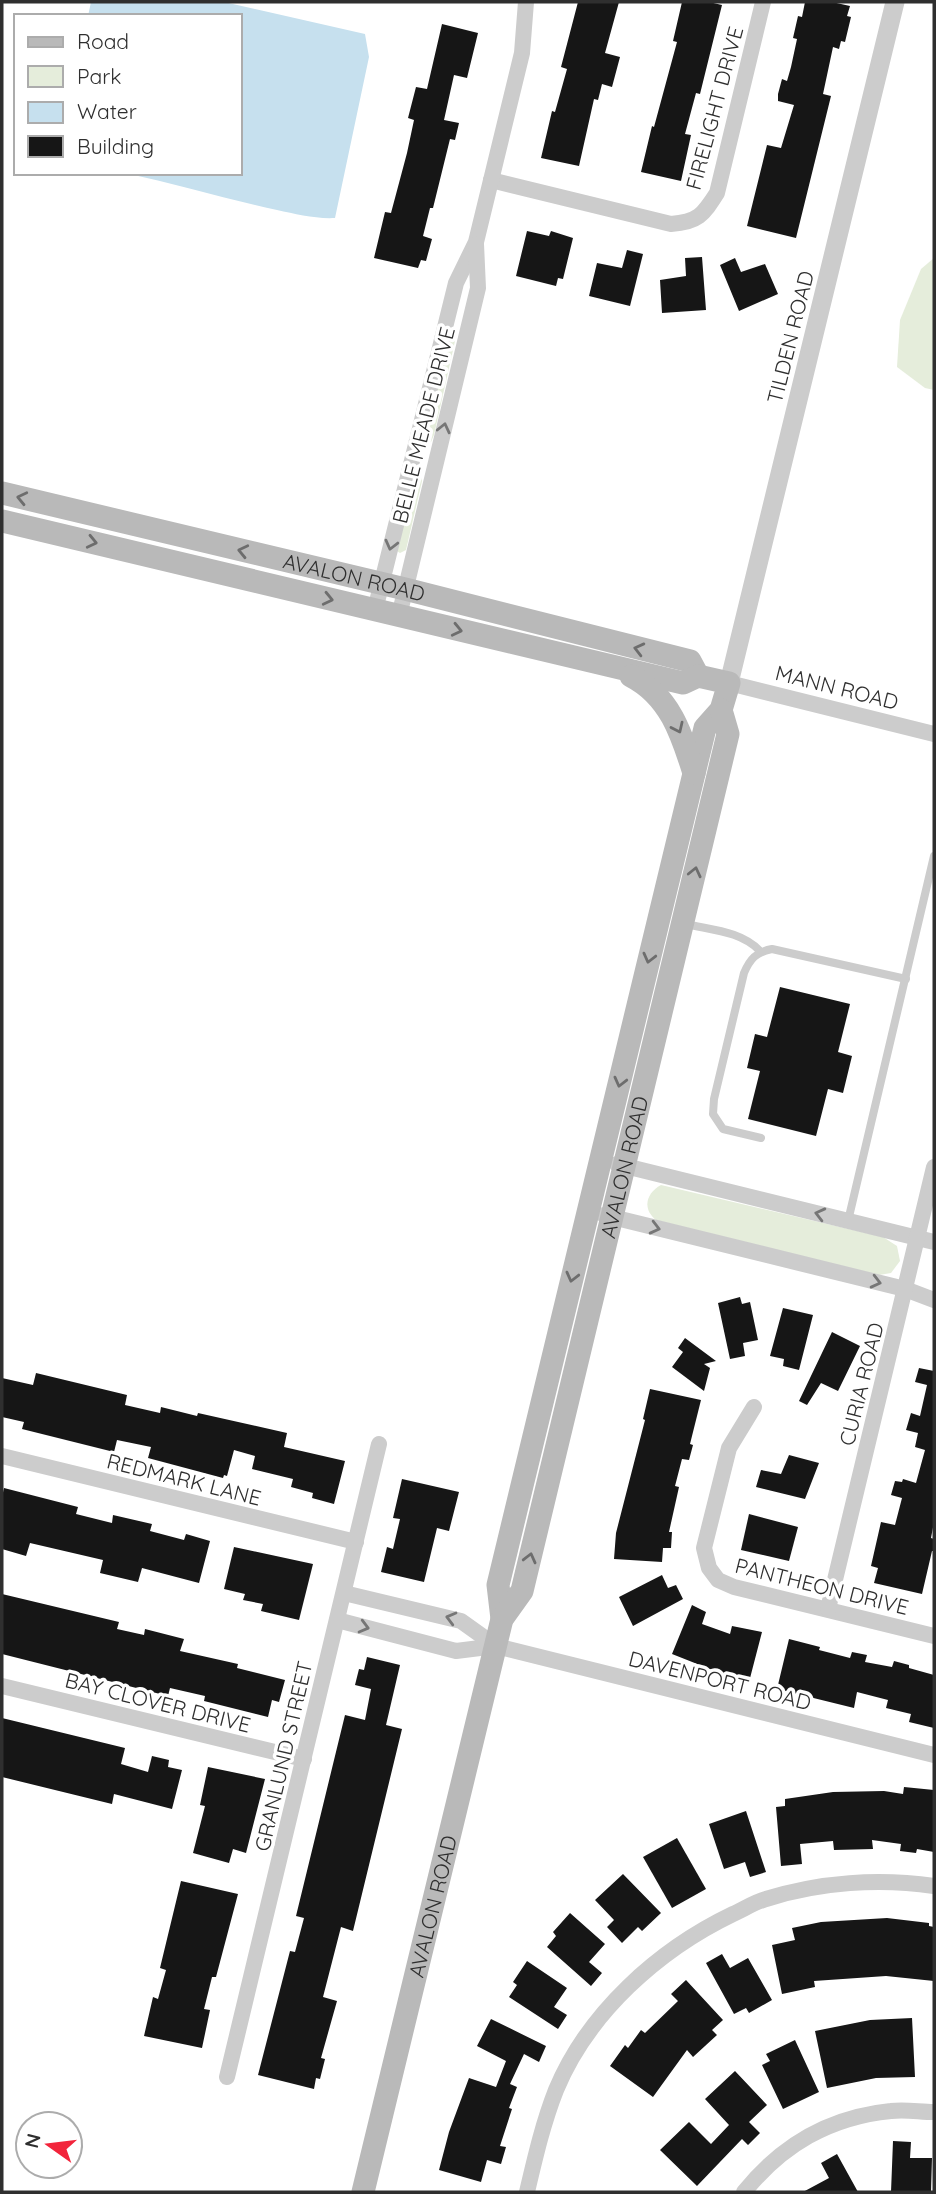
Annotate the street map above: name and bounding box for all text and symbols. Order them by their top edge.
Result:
legend [14,14,242,175]
street label: FIRELIGHT DRIVE [680,23,748,193]
text: Road [77,28,129,54]
text: Park [77,63,121,89]
text: Water [77,98,137,124]
text: Building [77,133,154,159]
street label: TILDEN ROAD [761,268,819,406]
street label: BELLE MEADE DRIVE [386,324,460,526]
one-way arrow [436,422,450,434]
one-way arrow [16,492,28,506]
one-way arrow [86,534,98,549]
one-way arrow [385,538,399,550]
one-way arrow [237,545,249,559]
street label: AVALON ROAD [281,547,428,607]
one-way arrow [322,590,334,605]
one-way arrow [451,622,463,636]
one-way arrow [633,643,645,657]
street label: MANN ROAD [773,659,901,715]
one-way arrow [670,721,684,733]
one-way arrow [687,866,702,878]
one-way arrow [643,952,658,964]
one-way arrow [614,1076,628,1088]
street label: AVALON ROAD [594,1093,653,1241]
one-way arrow [815,1208,827,1222]
one-way arrow [649,1220,661,1234]
one-way arrow [566,1271,581,1283]
one-way arrow [870,1274,882,1288]
street label: CURIA ROAD [833,1320,889,1448]
street label: REDMARK LANE [104,1447,264,1511]
one-way arrow [522,1552,536,1564]
street label: PANTHEON DRIVE [733,1552,911,1620]
one-way arrow [445,1612,457,1627]
one-way arrow [358,1619,370,1633]
street label: DAVENPORT ROAD [626,1645,814,1715]
street label: GRANLUND STREET [248,1658,318,1854]
street label: BAY CLOVER DRIVE [62,1666,254,1738]
street label: AVALON ROAD [403,1833,462,1980]
north arrow [14,2110,84,2180]
text: N [19,2131,46,2151]

